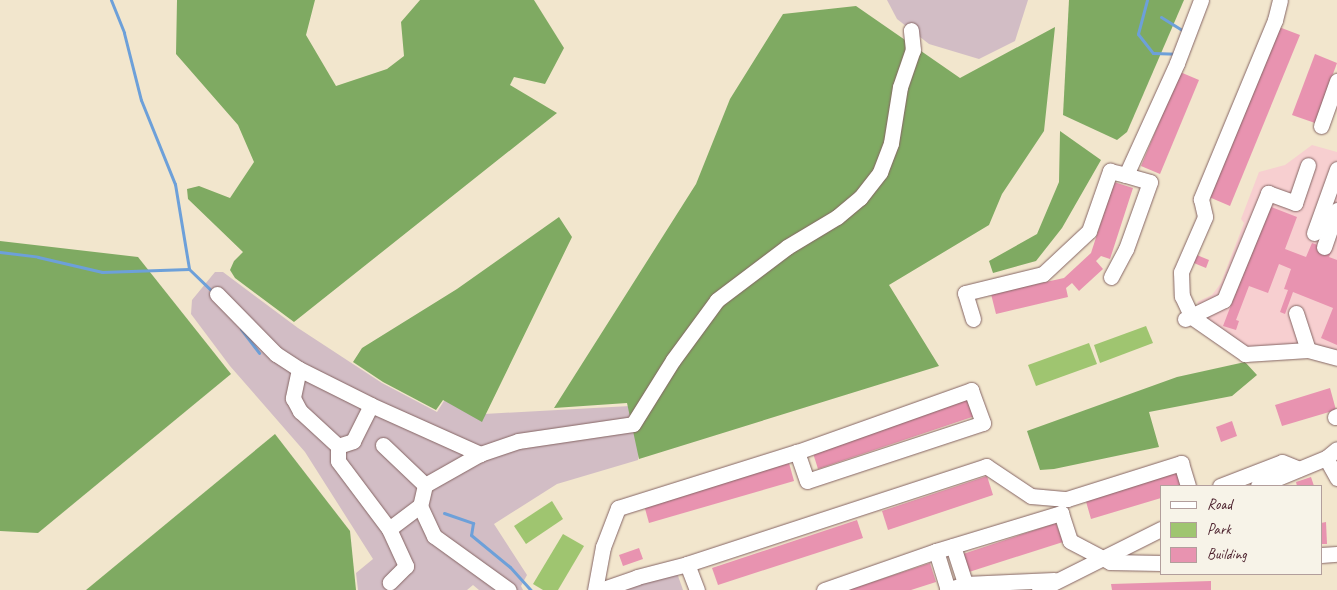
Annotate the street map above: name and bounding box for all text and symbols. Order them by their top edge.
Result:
legend [1160,485,1322,575]
text: Road [1207,495,1232,514]
text: Park [1207,520,1231,539]
text: Building [1207,545,1246,564]

